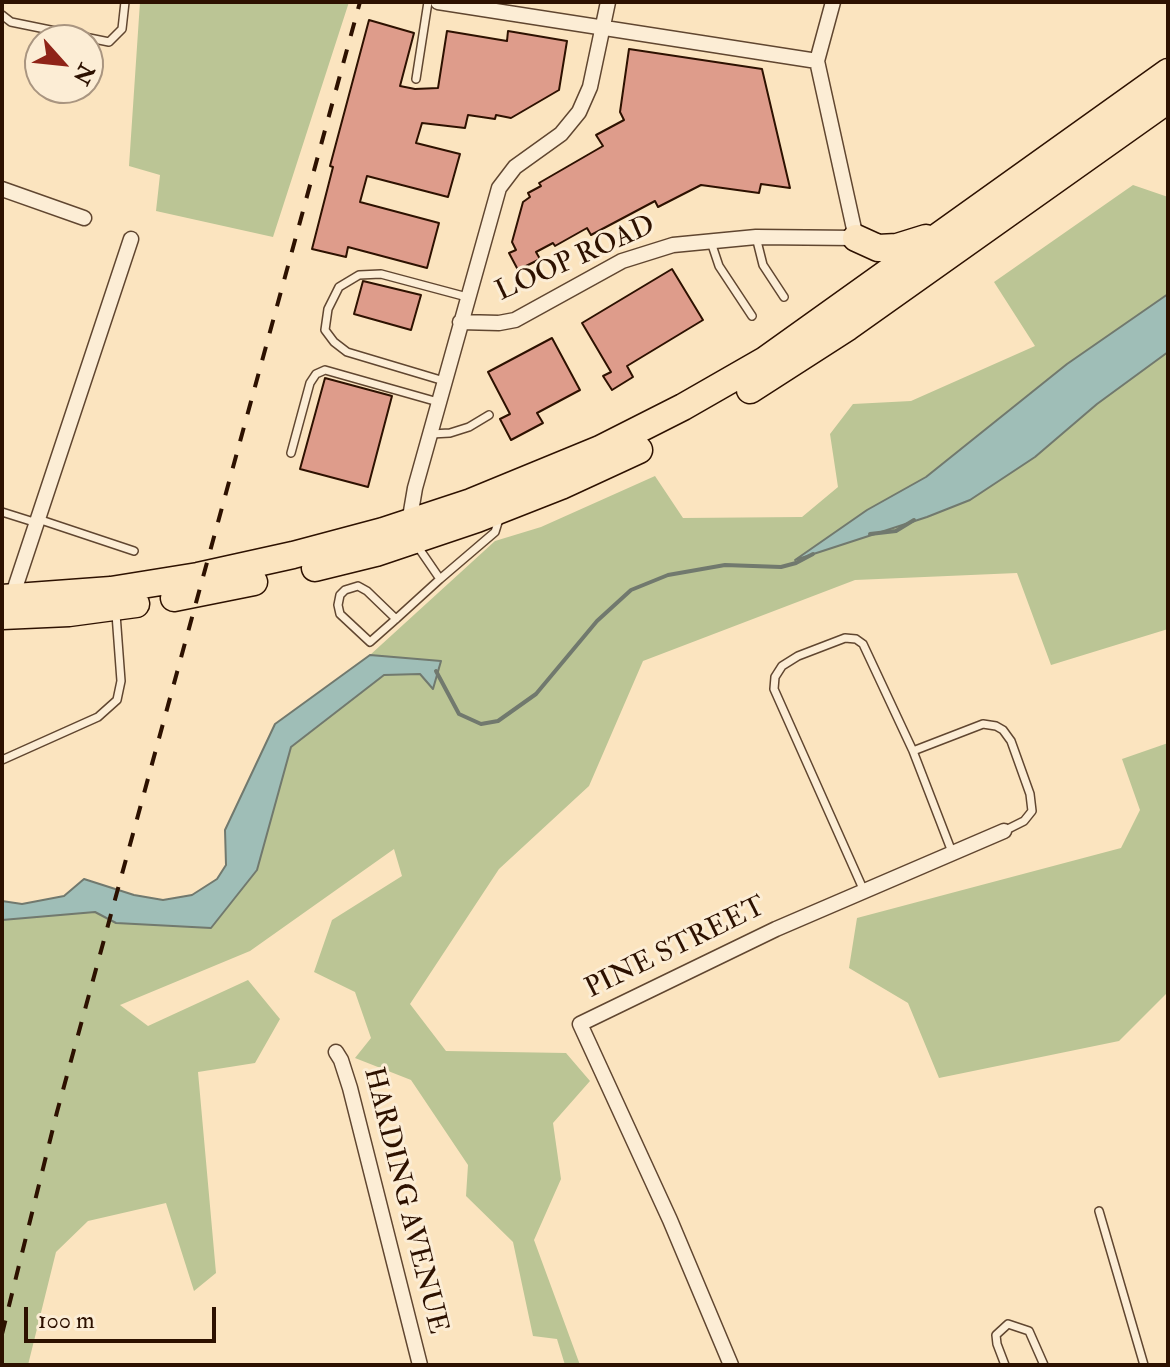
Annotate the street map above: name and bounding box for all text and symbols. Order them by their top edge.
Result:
north arrow [24,24,104,104]
text: N [67,59,101,89]
street label: LOOP ROAD [491,210,661,310]
street label: PINE STREET [580,891,772,1007]
street label: HARDING AVENUE [355,1064,453,1338]
scale bar [28,1291,220,1341]
text: 100 m [38,1305,95,1336]

